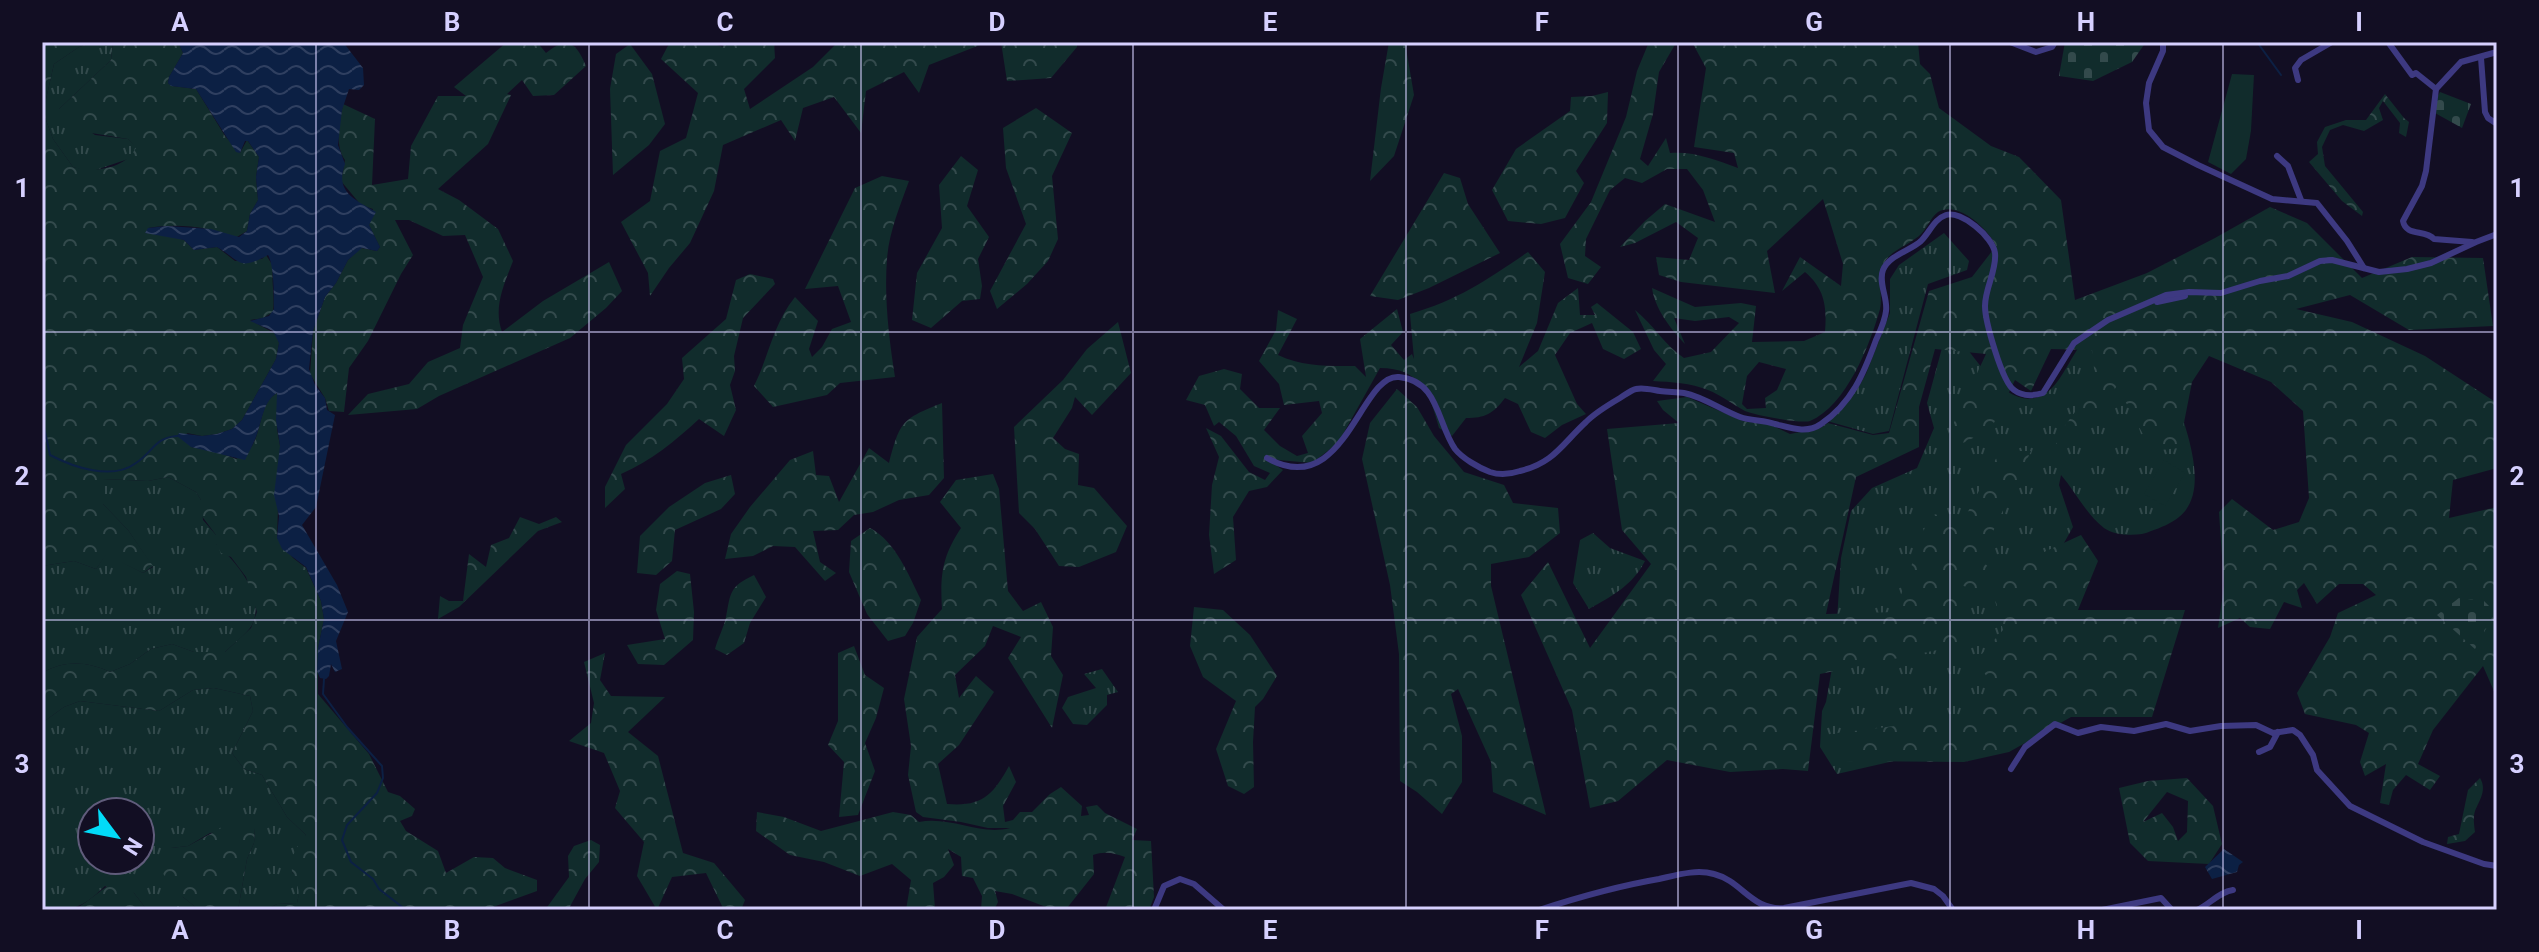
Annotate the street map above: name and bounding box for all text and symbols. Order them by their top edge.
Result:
text: A [171,7,189,37]
text: B [444,7,460,37]
text: C [716,7,734,37]
text: D [989,7,1005,37]
text: E [1263,7,1278,37]
text: F [1535,7,1549,37]
text: G [1805,7,1823,37]
text: H [2077,7,2095,37]
text: I [2355,7,2363,37]
text: 1 [15,173,29,203]
text: 1 [2510,173,2524,203]
text: 2 [15,461,29,491]
text: 2 [2510,461,2524,491]
text: 3 [15,749,29,779]
text: 3 [2510,749,2524,779]
north arrow [76,796,156,876]
text: N [118,833,147,860]
text: A [171,915,189,945]
text: B [444,915,460,945]
text: C [716,915,734,945]
text: D [989,915,1005,945]
text: E [1263,915,1278,945]
text: F [1535,915,1549,945]
text: G [1805,915,1823,945]
text: H [2077,915,2095,945]
text: I [2355,915,2363,945]

